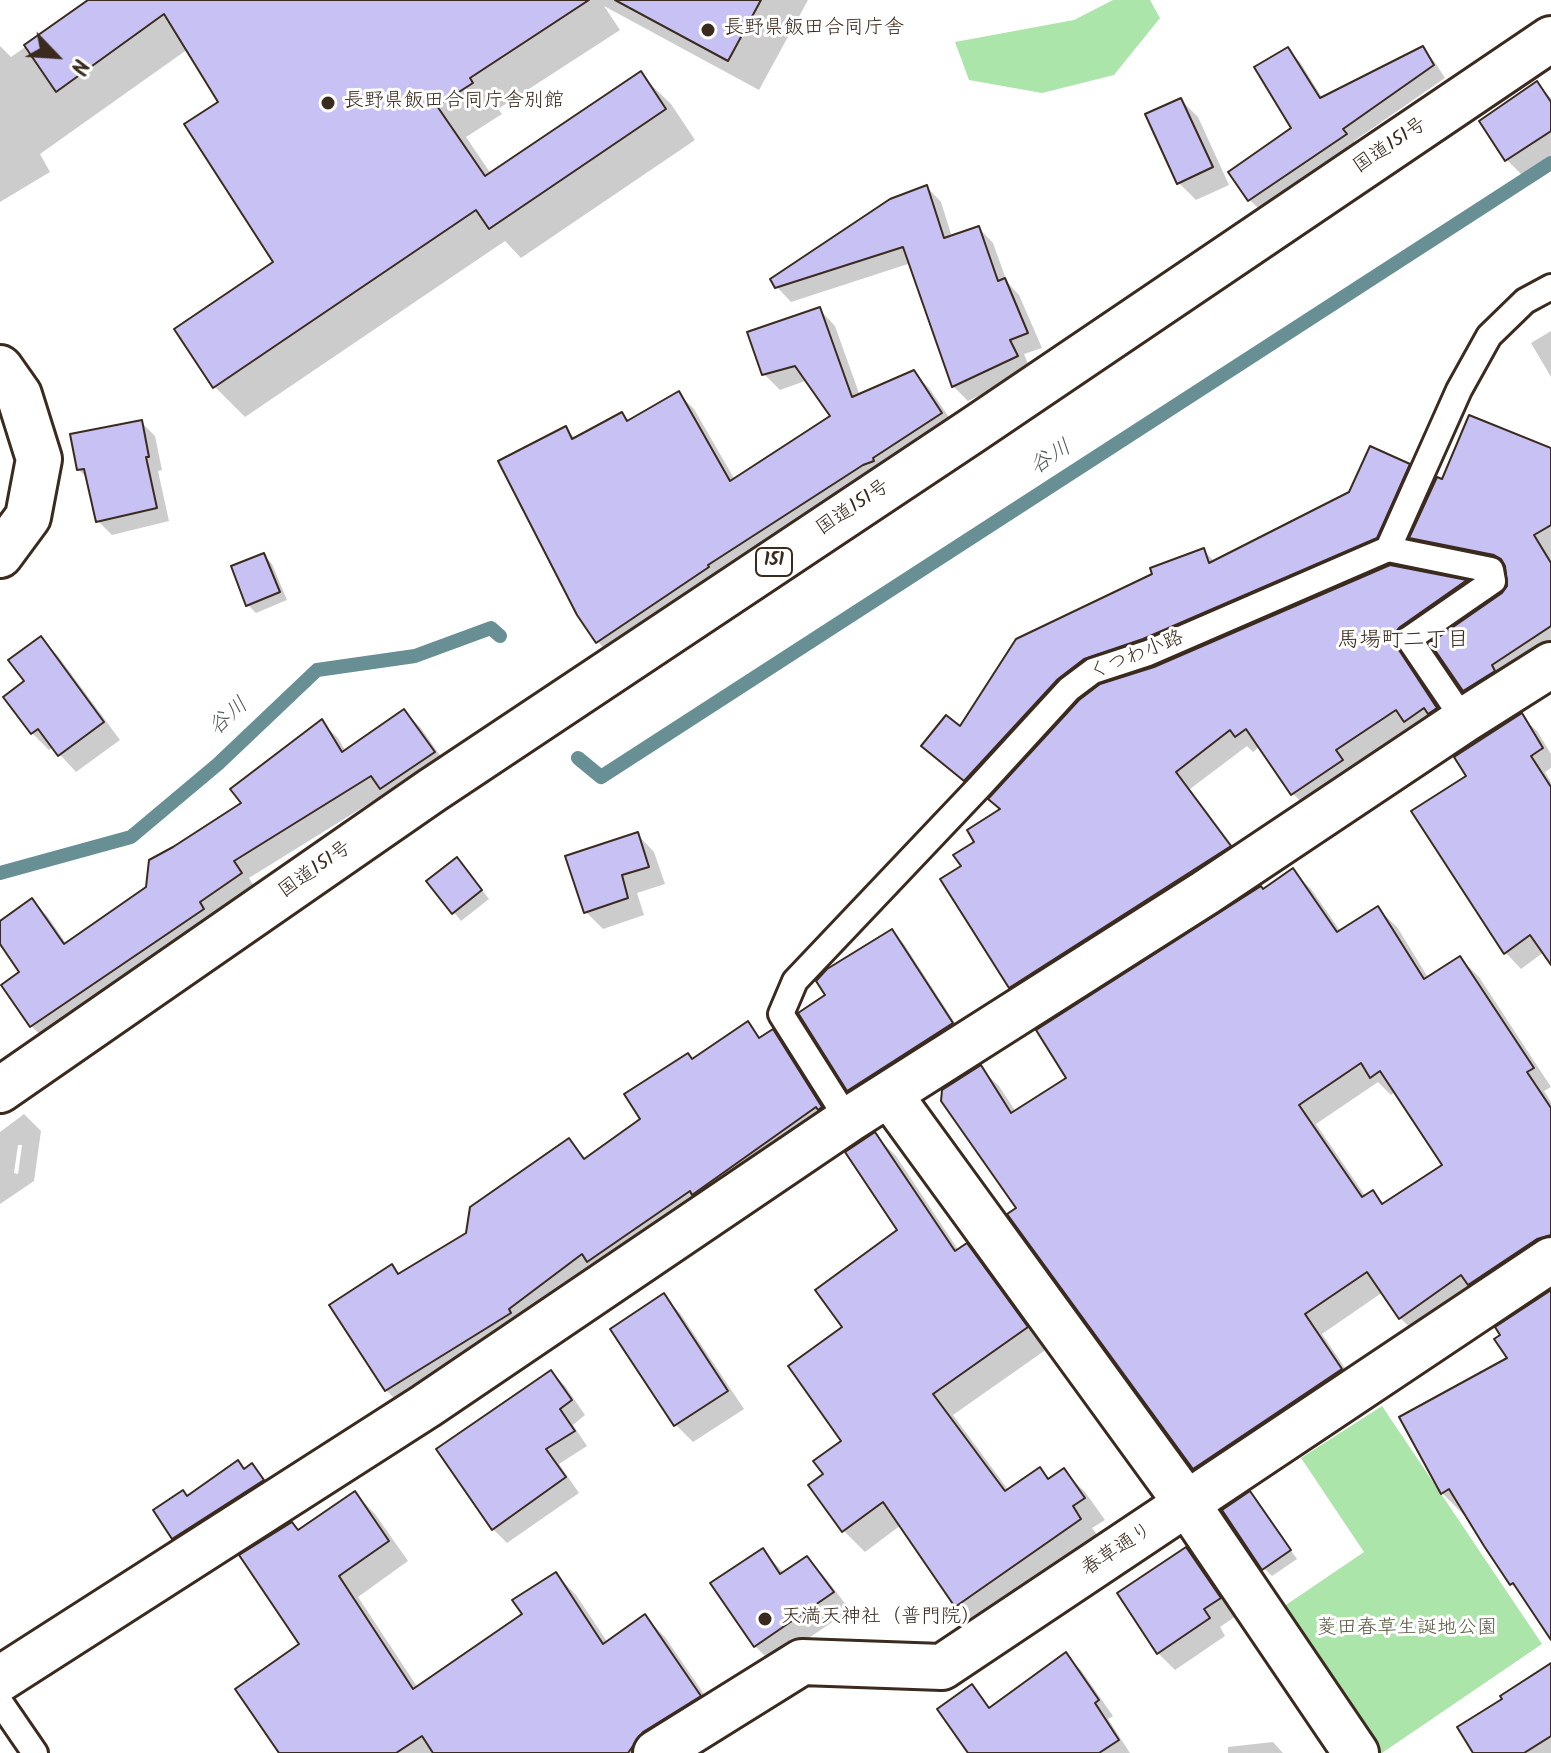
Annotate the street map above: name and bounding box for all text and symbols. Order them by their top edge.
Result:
north arrow [16,16,96,96]
place label: 長野県飯田合同庁舎 [724,18,904,42]
marker: 長野県飯田合同庁舎 [699,21,717,39]
text: N [59,53,97,80]
place label: 長野県飯田合同庁舎別館 [344,91,564,115]
marker: 長野県飯田合同庁舎別館 [319,94,337,112]
street label: 国道151号 [1350,114,1432,180]
water label: 谷川 [1026,436,1078,482]
street label: 国道151号 [813,476,895,542]
road number: 151 [756,548,792,576]
street label: くつわ小路 [1086,627,1188,687]
district label: 馬場町二丁目 [1337,629,1469,655]
water label: 谷川 [205,693,255,743]
street label: 国道151号 [275,837,357,905]
street label: 春草通り [1078,1519,1158,1583]
place label: 天満天神社（普門院） [781,1607,981,1631]
marker: 天満天神社（普門院） [756,1610,774,1628]
park label: 菱田春草生誕地公園 [1317,1618,1497,1642]

